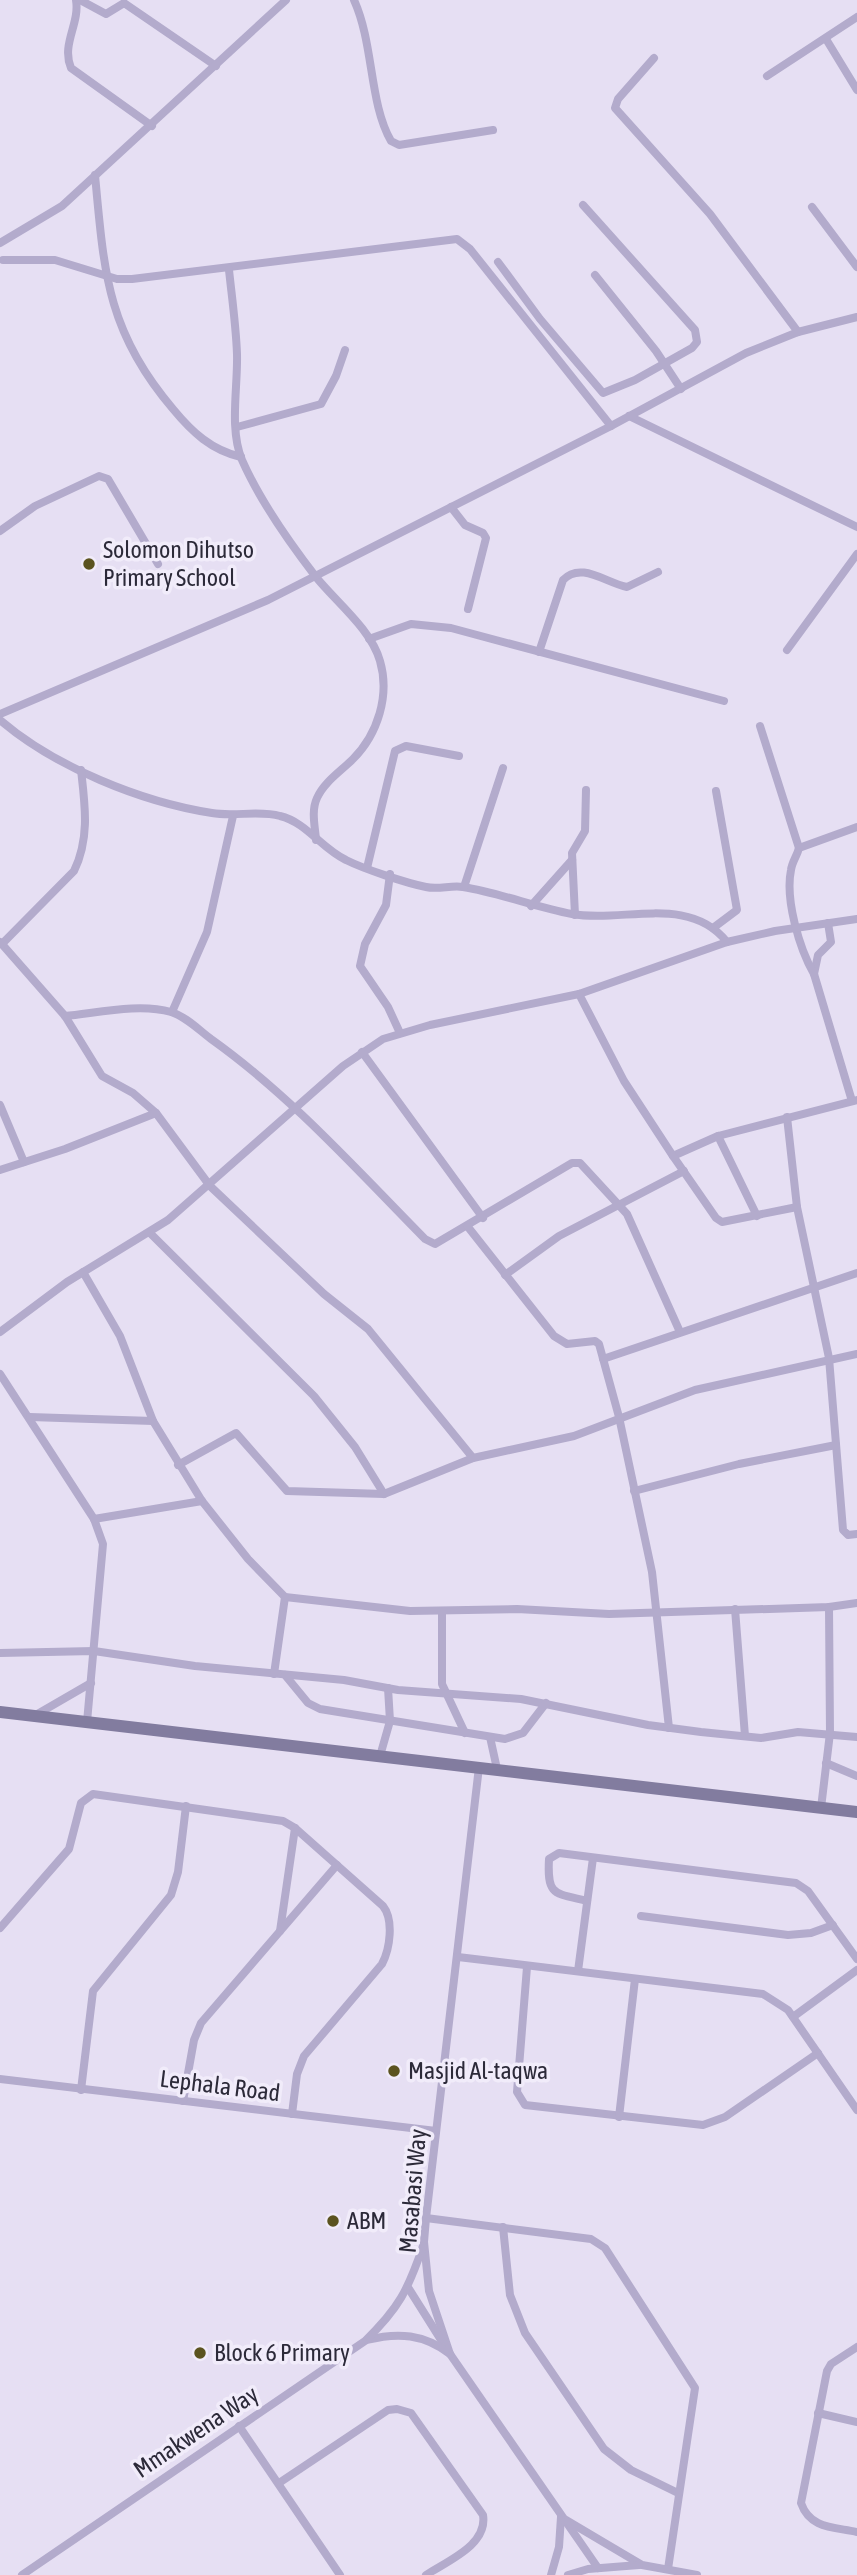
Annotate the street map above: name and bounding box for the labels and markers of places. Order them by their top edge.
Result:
place label: Solomon Dihutso Primary School [103,536,254,591]
marker: Solomon Dihutso Primary School [81,556,97,572]
place label: Masjid Al-taqwa [408,2057,548,2084]
marker: Masjid Al-taqwa [386,2063,402,2079]
place label: ABM [347,2207,386,2234]
marker: ABM [325,2213,341,2229]
place label: Block 6 Primary [214,2339,350,2366]
marker: Block 6 Primary [192,2345,208,2361]

